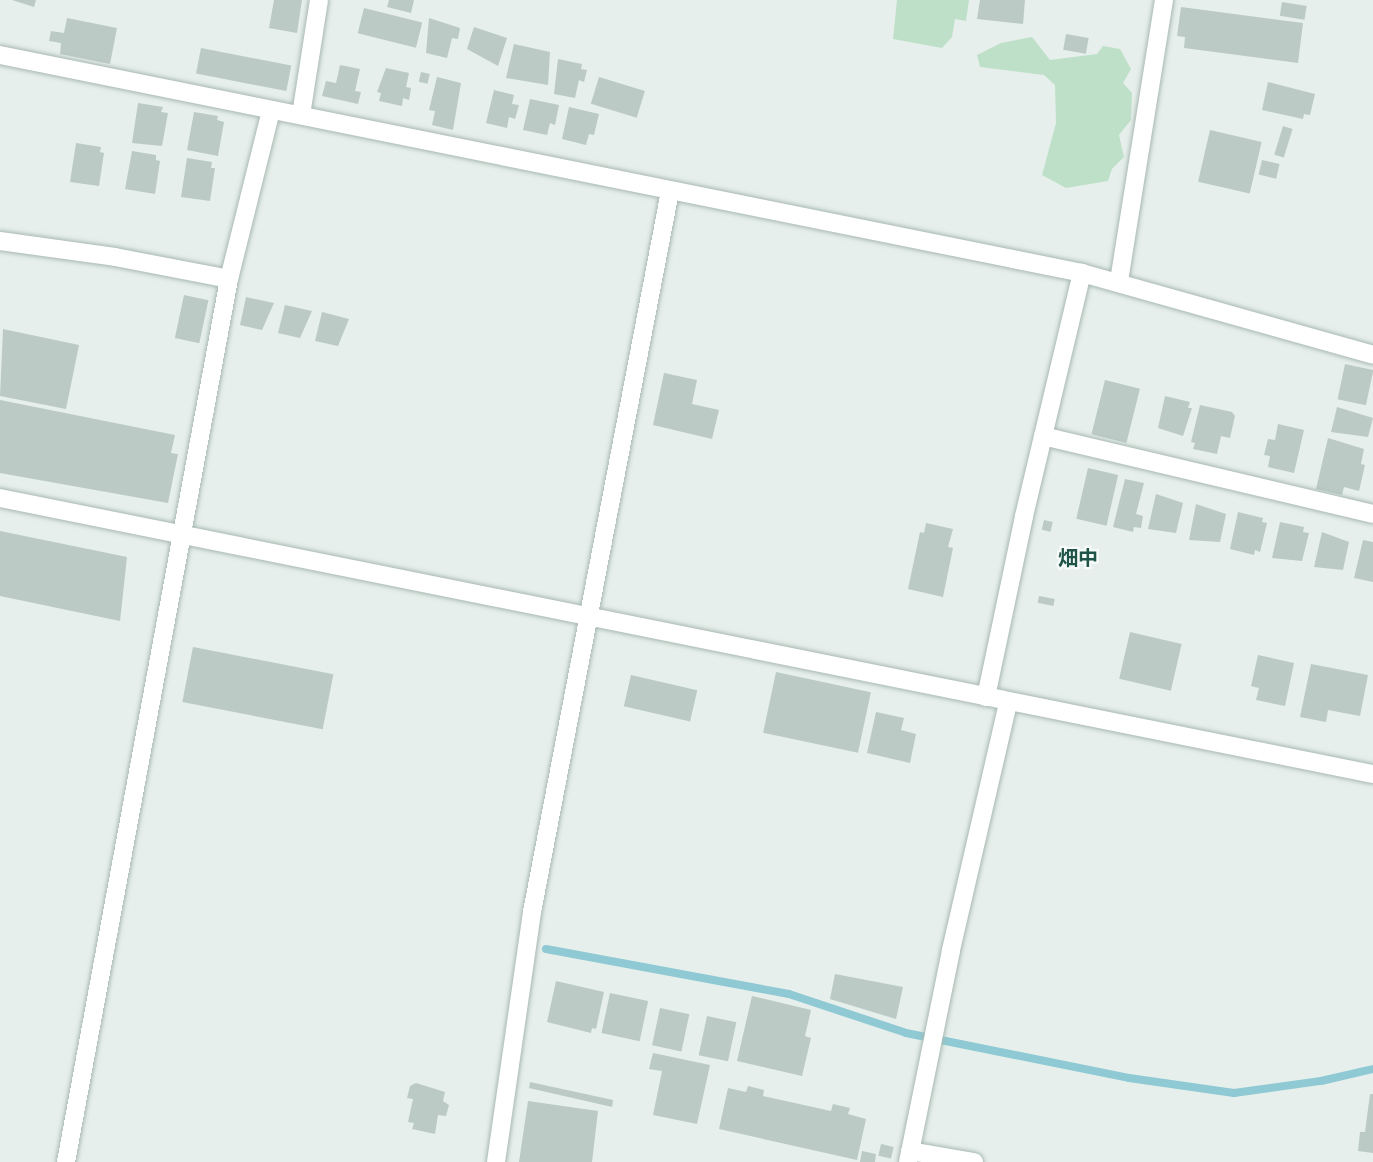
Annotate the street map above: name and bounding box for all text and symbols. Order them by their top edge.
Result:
district label: 畑中 [1058,545,1098,569]

